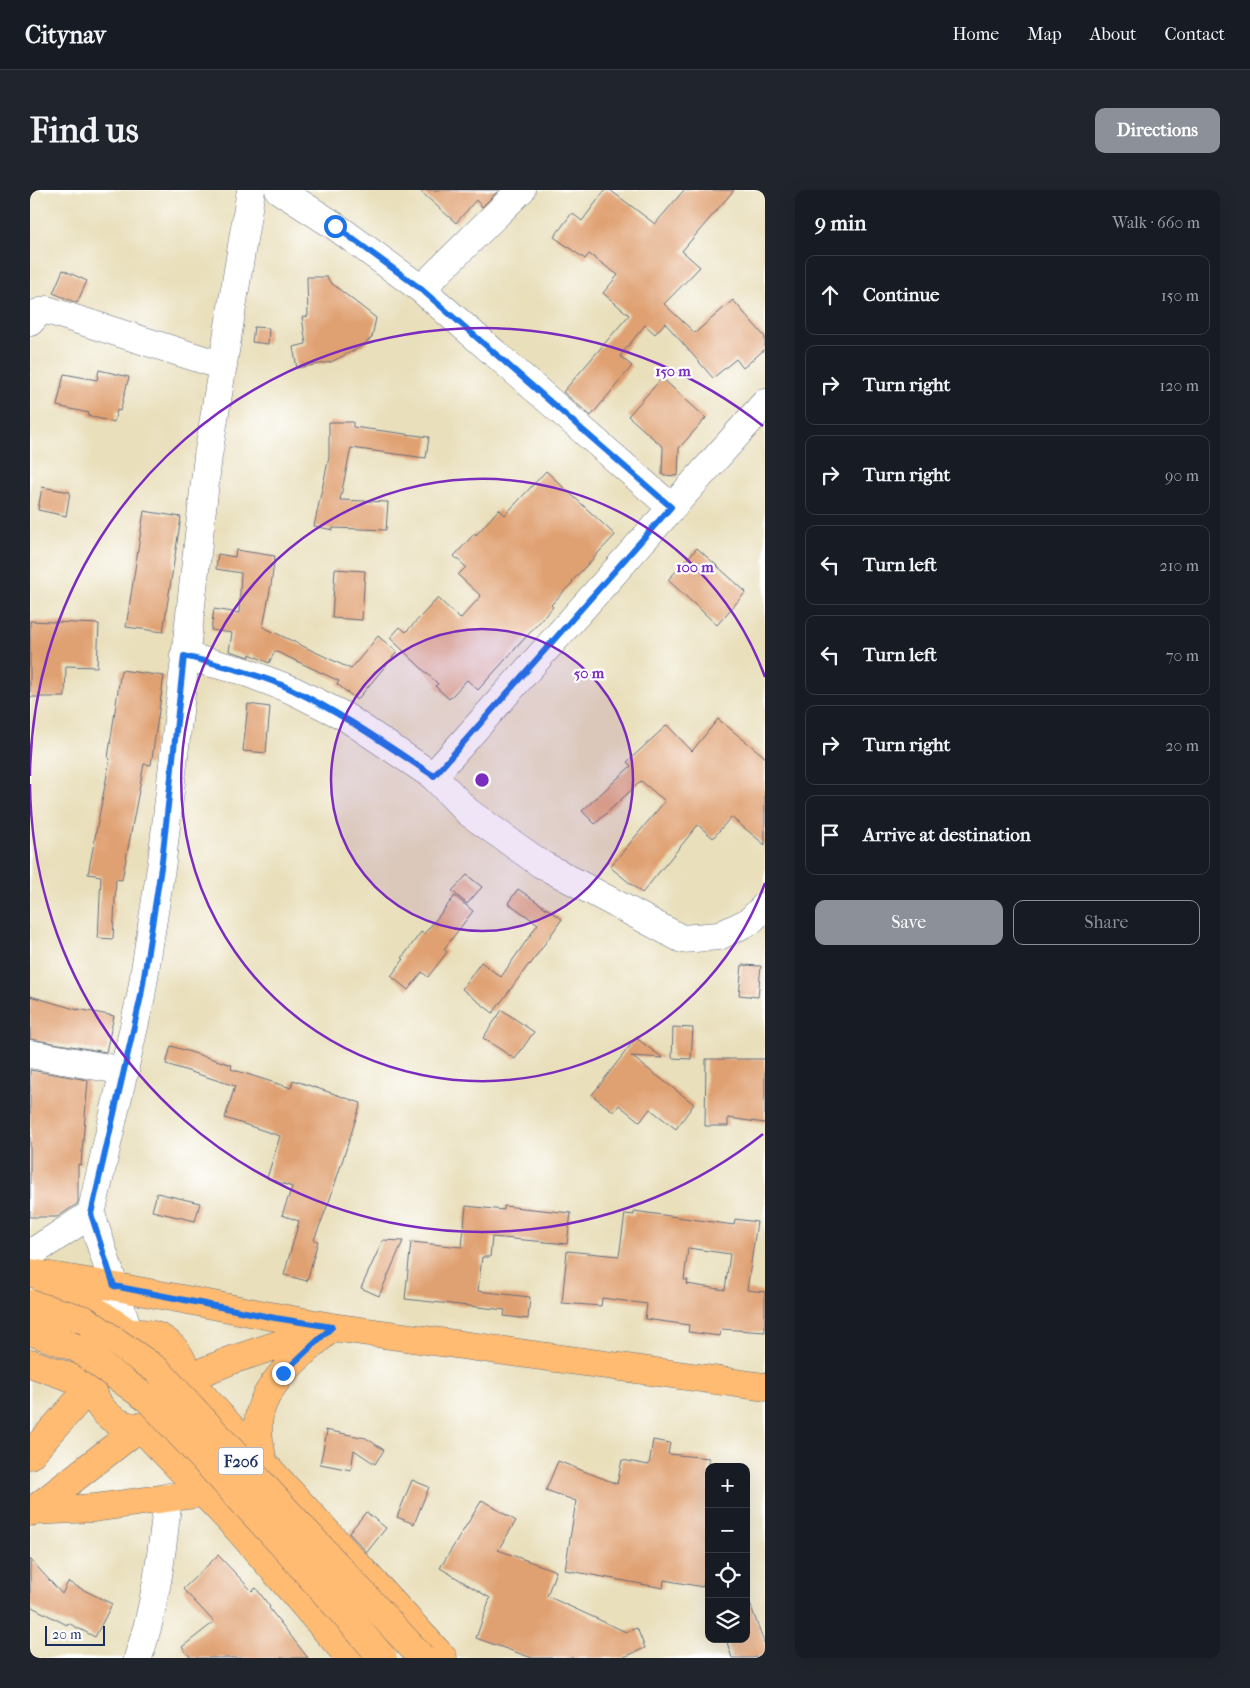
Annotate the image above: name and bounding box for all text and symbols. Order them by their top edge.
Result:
text: Citynav [25,21,106,49]
text: Home [952,24,999,45]
text: Map [1027,24,1062,45]
text: About [1090,24,1136,45]
text: Contact [1164,24,1225,45]
button: Directions [1095,108,1220,153]
text: Find us [30,110,139,151]
text: 9 min [815,211,866,235]
text: Walk · 660 m [1112,213,1200,232]
route start [324,215,347,238]
icon: ahead [816,281,844,309]
text: Continue [863,284,939,306]
text: 150 m [1161,286,1199,305]
text: 150 m [655,362,691,380]
icon: right [816,371,844,399]
text: Turn right [863,374,950,396]
text: 120 m [1160,376,1199,395]
icon: right [816,461,844,489]
text: Turn right [863,464,950,486]
text: 90 m [1165,466,1199,485]
icon: left [816,551,844,579]
text: Turn left [863,554,937,576]
text: 210 m [1160,556,1199,575]
text: 100 m [676,558,714,576]
icon: left [816,641,844,669]
text: Turn left [863,644,937,666]
text: 70 m [1166,646,1199,665]
text: 50 m [574,664,605,682]
icon: right [816,731,844,759]
text: Turn right [863,734,950,756]
text: 20 m [1165,736,1199,755]
centre of rings [473,771,491,789]
icon: arrive [816,821,844,849]
text: Arrive at destination [863,824,1031,846]
button: Save [815,900,1003,945]
button: Share [1013,900,1200,945]
route end [272,1362,295,1385]
road number: F206 [218,1448,264,1474]
map controls [705,1463,750,1643]
button: + [705,1463,750,1508]
button: − [705,1508,750,1553]
button: locate [705,1553,750,1598]
button: layers [705,1598,750,1643]
scale bar [45,1623,105,1646]
text: 20 m [52,1626,82,1643]

